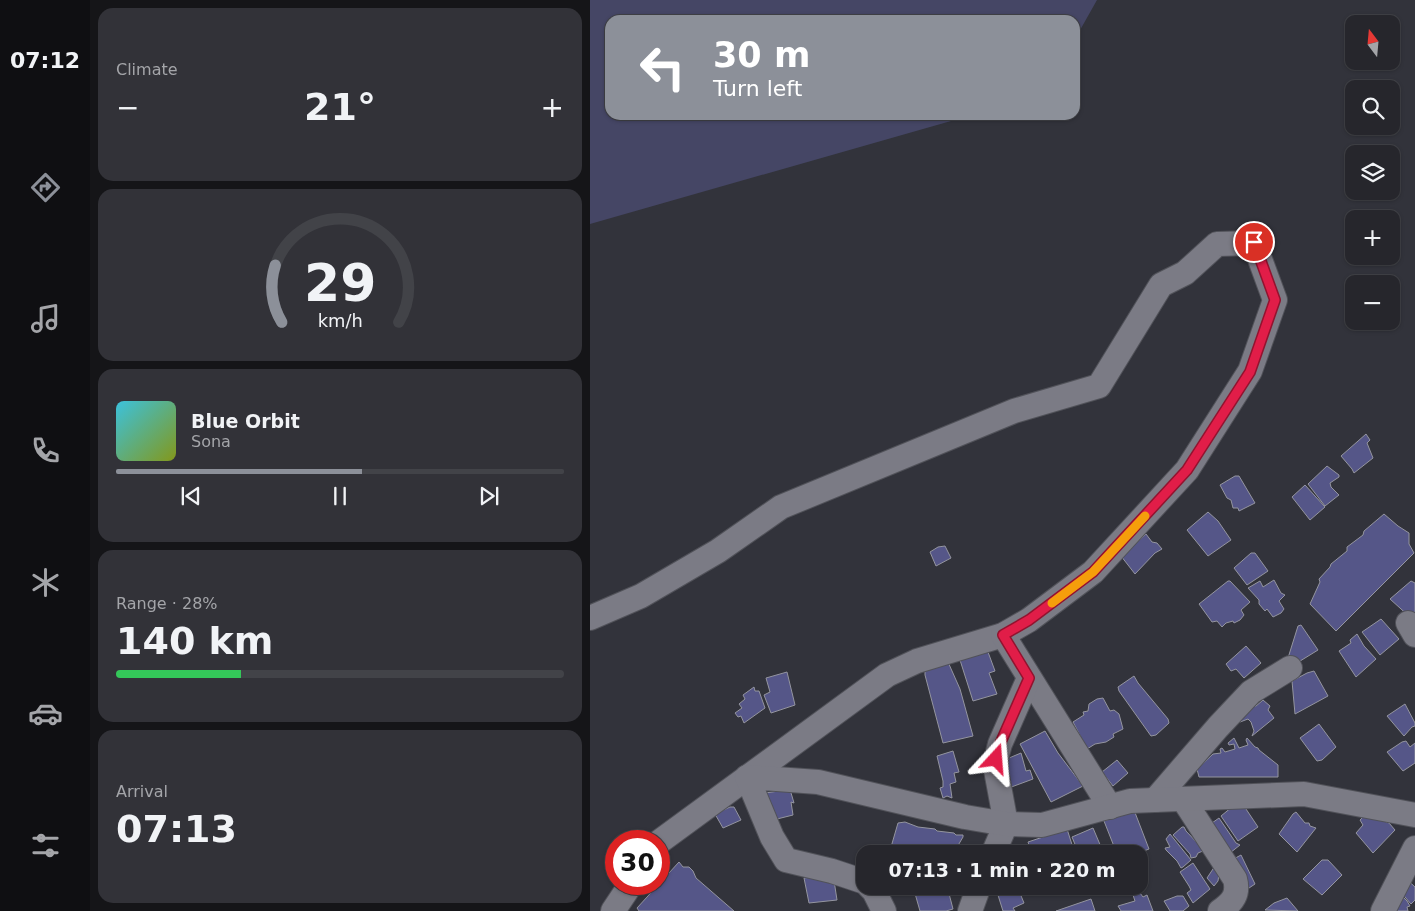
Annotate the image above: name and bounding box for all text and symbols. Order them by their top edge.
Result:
north arrow [1345,15,1400,70]
map controls [1345,15,1400,330]
icon: left [630,35,695,100]
text: 30 m [713,35,810,75]
text: 07:12 [10,48,80,73]
text: Climate [116,60,178,79]
text: Turn left [713,76,802,101]
button: search [1345,80,1400,135]
text: 21° [304,85,376,129]
text: − [116,91,139,124]
text: + [541,91,564,124]
button: layers [1345,145,1400,200]
icon: directions [28,170,63,205]
button: + [1345,210,1400,265]
pin [1233,221,1275,263]
icon: arrive [1240,228,1268,256]
text: 29 [304,253,376,313]
button: − [1345,275,1400,330]
icon: music [28,301,63,336]
text: km/h [317,310,363,331]
text: Blue Orbit [191,410,300,432]
text: Sona [191,432,231,451]
icon: phone [28,433,63,468]
icon: previous [177,482,205,510]
icon: pause [326,482,354,510]
icon: next [475,482,503,510]
icon: climate [28,565,63,600]
text: Range · 28% [116,594,218,613]
text: 140 km [116,619,273,663]
icon: car [28,696,63,731]
position arrow [969,732,1021,784]
text: Arrival [116,782,168,801]
text: 07:13 [116,807,237,851]
icon: filters [28,828,63,863]
speed limit sign: 30 [605,830,670,895]
text: 07:13 · 1 min · 220 m [888,859,1116,881]

